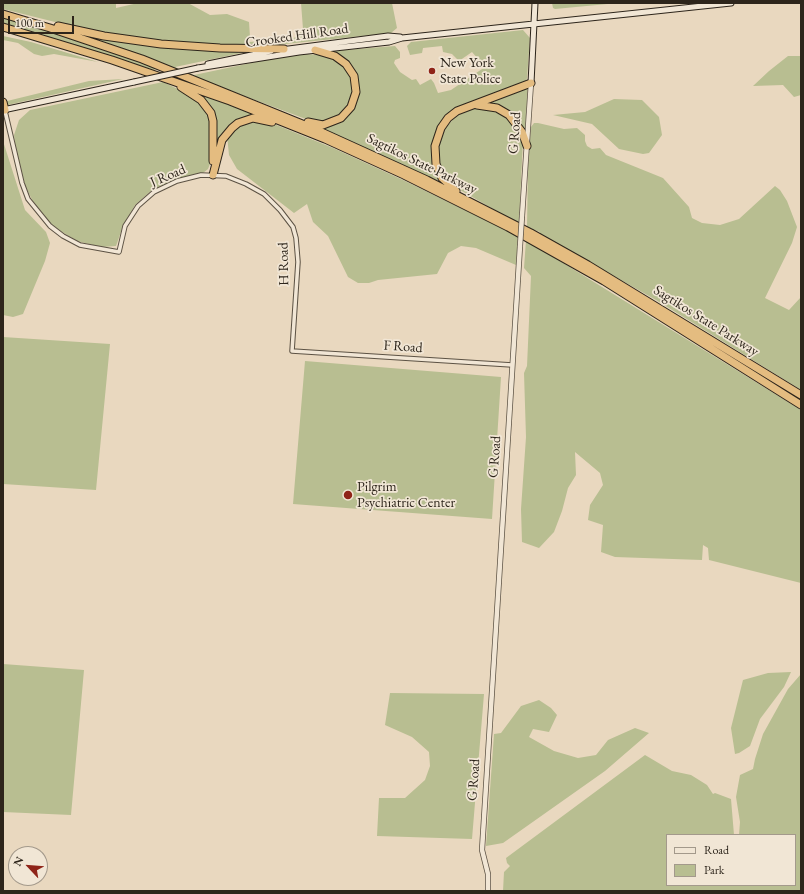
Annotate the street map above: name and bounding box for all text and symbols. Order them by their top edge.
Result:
scale bar [10,8,76,34]
text: 100 m [15,15,44,31]
street label: Crooked Hill Road [245,20,349,52]
place label: New York State Police [440,55,501,88]
marker: New York State Police [427,66,437,76]
street label: G Road [505,111,525,155]
street label: Sagtikos State Parkway [364,130,480,198]
street label: J Road [148,161,188,191]
street label: H Road [275,242,293,286]
street label: Sagtikos State Parkway [650,282,762,360]
street label: F Road [383,337,423,357]
street label: G Road [485,435,505,479]
place label: Pilgrim Psychiatric Center [357,479,455,512]
marker: Pilgrim Psychiatric Center [342,489,354,501]
street label: G Road [464,758,484,802]
legend [666,834,796,886]
text: Road [704,842,729,858]
north arrow [8,846,48,886]
text: N [10,854,26,868]
text: Park [704,862,724,878]

